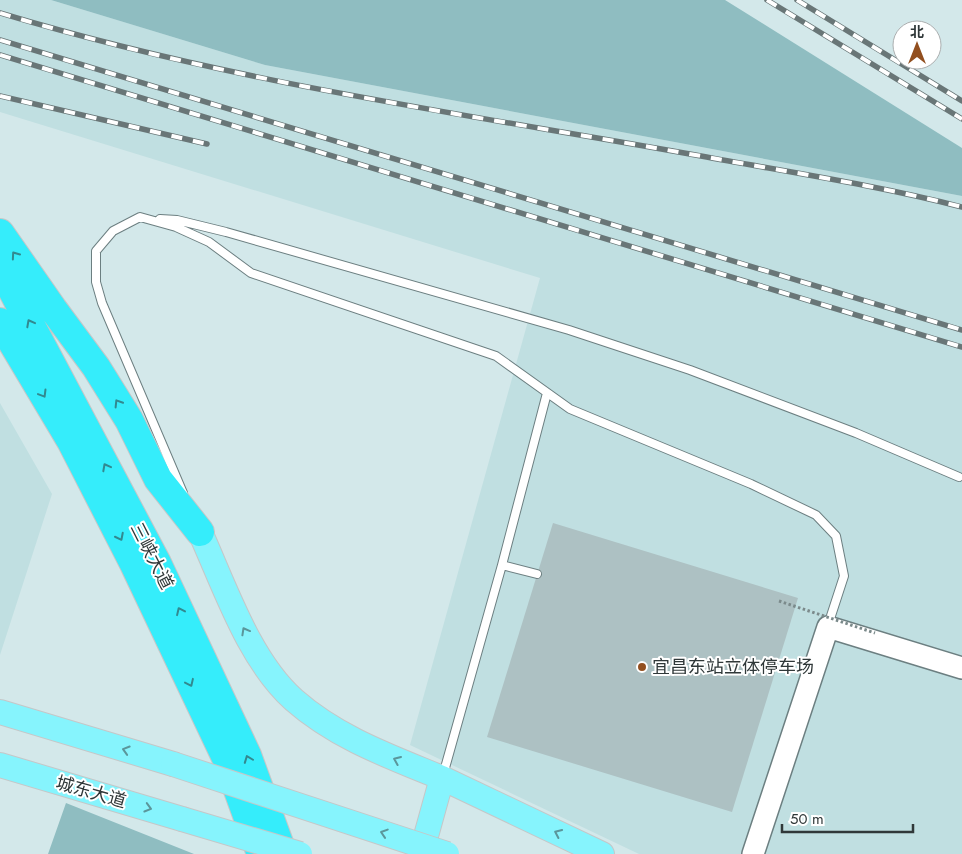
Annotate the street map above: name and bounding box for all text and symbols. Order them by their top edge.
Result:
north arrow [892,20,942,70]
text: 北 [910,22,924,42]
one-way arrow [12,251,21,261]
one-way arrow [26,320,36,329]
one-way arrow [36,388,46,397]
one-way arrow [115,399,125,408]
one-way arrow [102,463,112,472]
street label: 三峡大道 [124,518,180,594]
one-way arrow [114,532,124,541]
one-way arrow [176,608,186,617]
one-way arrow [241,627,251,636]
place label: 宜昌东站立体停车场 [652,654,814,680]
marker: 宜昌东站立体停车场 [636,661,648,673]
one-way arrow [184,678,195,687]
one-way arrow [123,746,131,756]
one-way arrow [244,755,254,764]
one-way arrow [393,755,402,766]
street label: 城东大道 [53,770,129,814]
scale bar [782,802,913,834]
one-way arrow [143,803,151,813]
text: 50 m [790,808,824,830]
one-way arrow [380,829,388,839]
one-way arrow [554,829,563,840]

